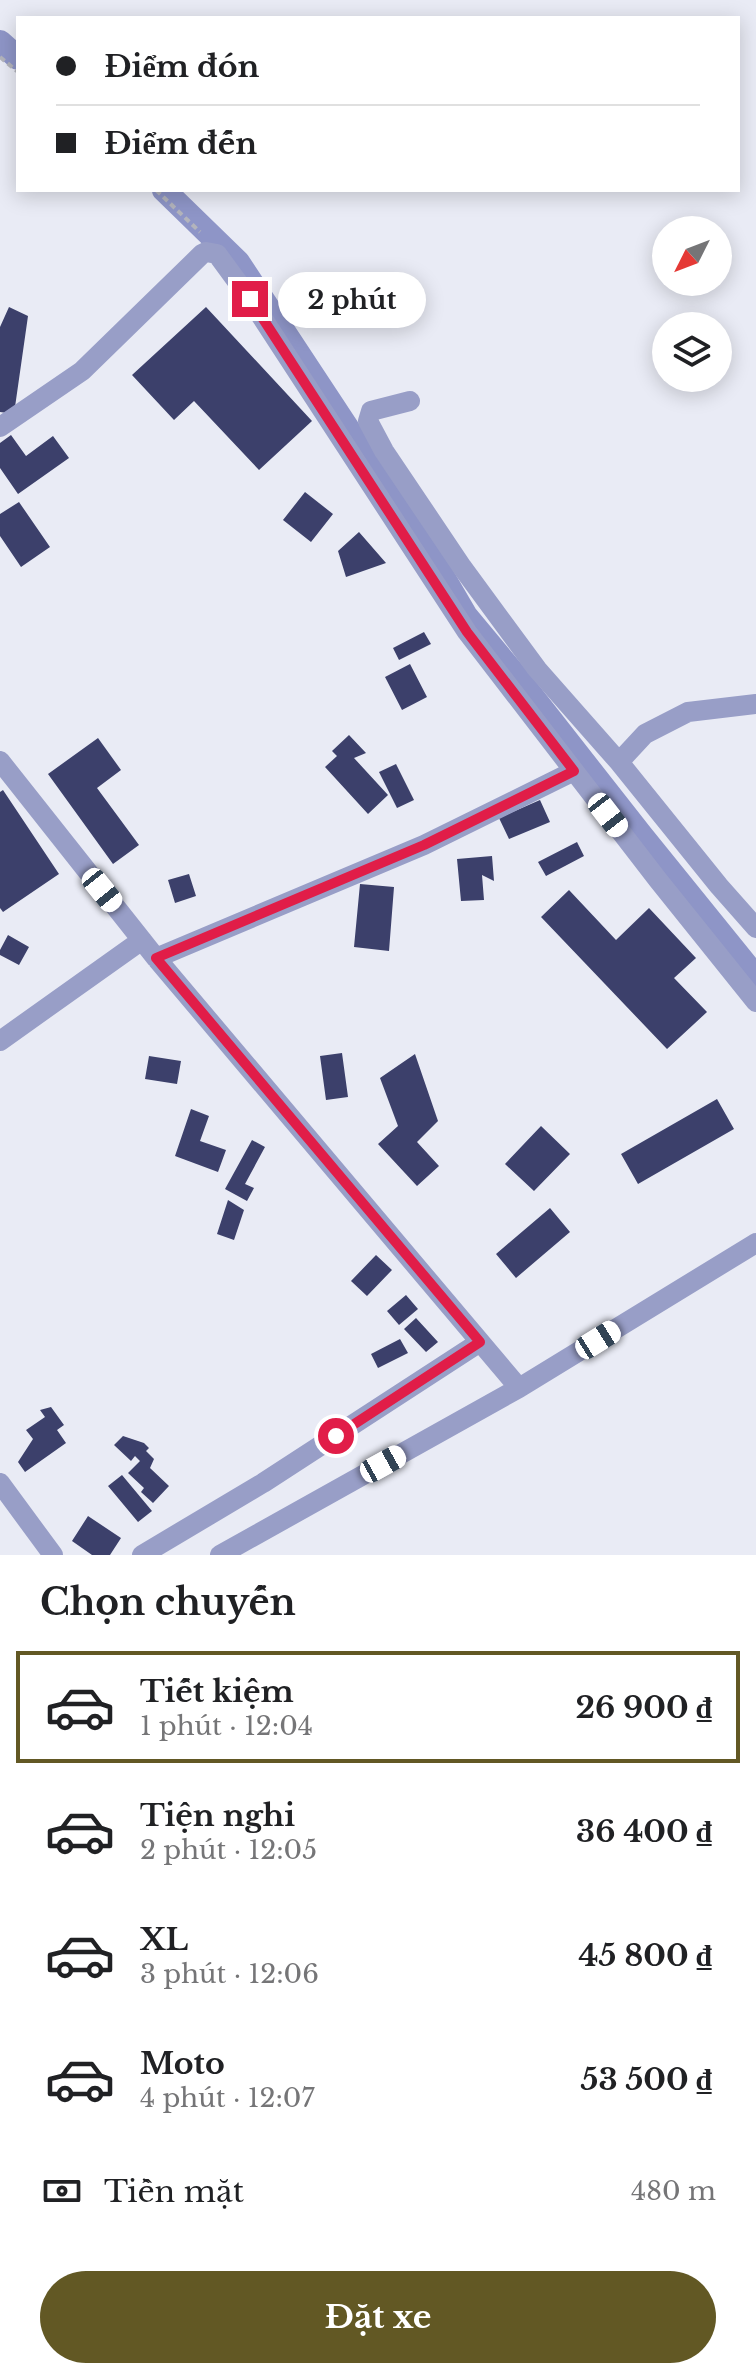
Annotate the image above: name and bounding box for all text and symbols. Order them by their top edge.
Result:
text: Điểm đón [104,48,259,85]
text: Điểm đến [104,125,257,162]
north arrow [652,216,732,296]
map controls [652,216,732,392]
callout: 2 phút [278,271,426,327]
route end [232,281,268,317]
text: 2 phút [308,284,396,316]
button: layers [652,312,732,392]
car [584,789,632,841]
car [78,864,126,916]
car [571,1317,625,1363]
route start [318,1418,354,1454]
car [356,1442,410,1486]
text: Chọn chuyến [40,1580,296,1625]
icon: car [44,1671,116,1743]
text: Tiết kiệm [140,1673,294,1710]
text: 26 900 ₫ [575,1689,712,1726]
text: 1 phút · 12:04 [140,1710,313,1742]
icon: car [44,1795,116,1867]
text: Tiện nghi [140,1797,295,1834]
text: 36 400 ₫ [576,1813,712,1850]
text: 2 phút · 12:05 [140,1834,317,1866]
icon: car [44,1919,116,1991]
text: XL [140,1921,188,1958]
text: 45 800 ₫ [579,1937,712,1974]
text: 3 phút · 12:06 [140,1958,319,1990]
icon: car [44,2043,116,2115]
text: Moto [140,2045,225,2082]
text: 53 500 ₫ [581,2061,712,2098]
text: 4 phút · 12:07 [140,2082,314,2114]
icon: cash [40,2169,84,2213]
text: Tiền mặt [104,2173,244,2210]
text: 480 m [631,2175,716,2207]
button: Đặt xe [40,2271,716,2363]

